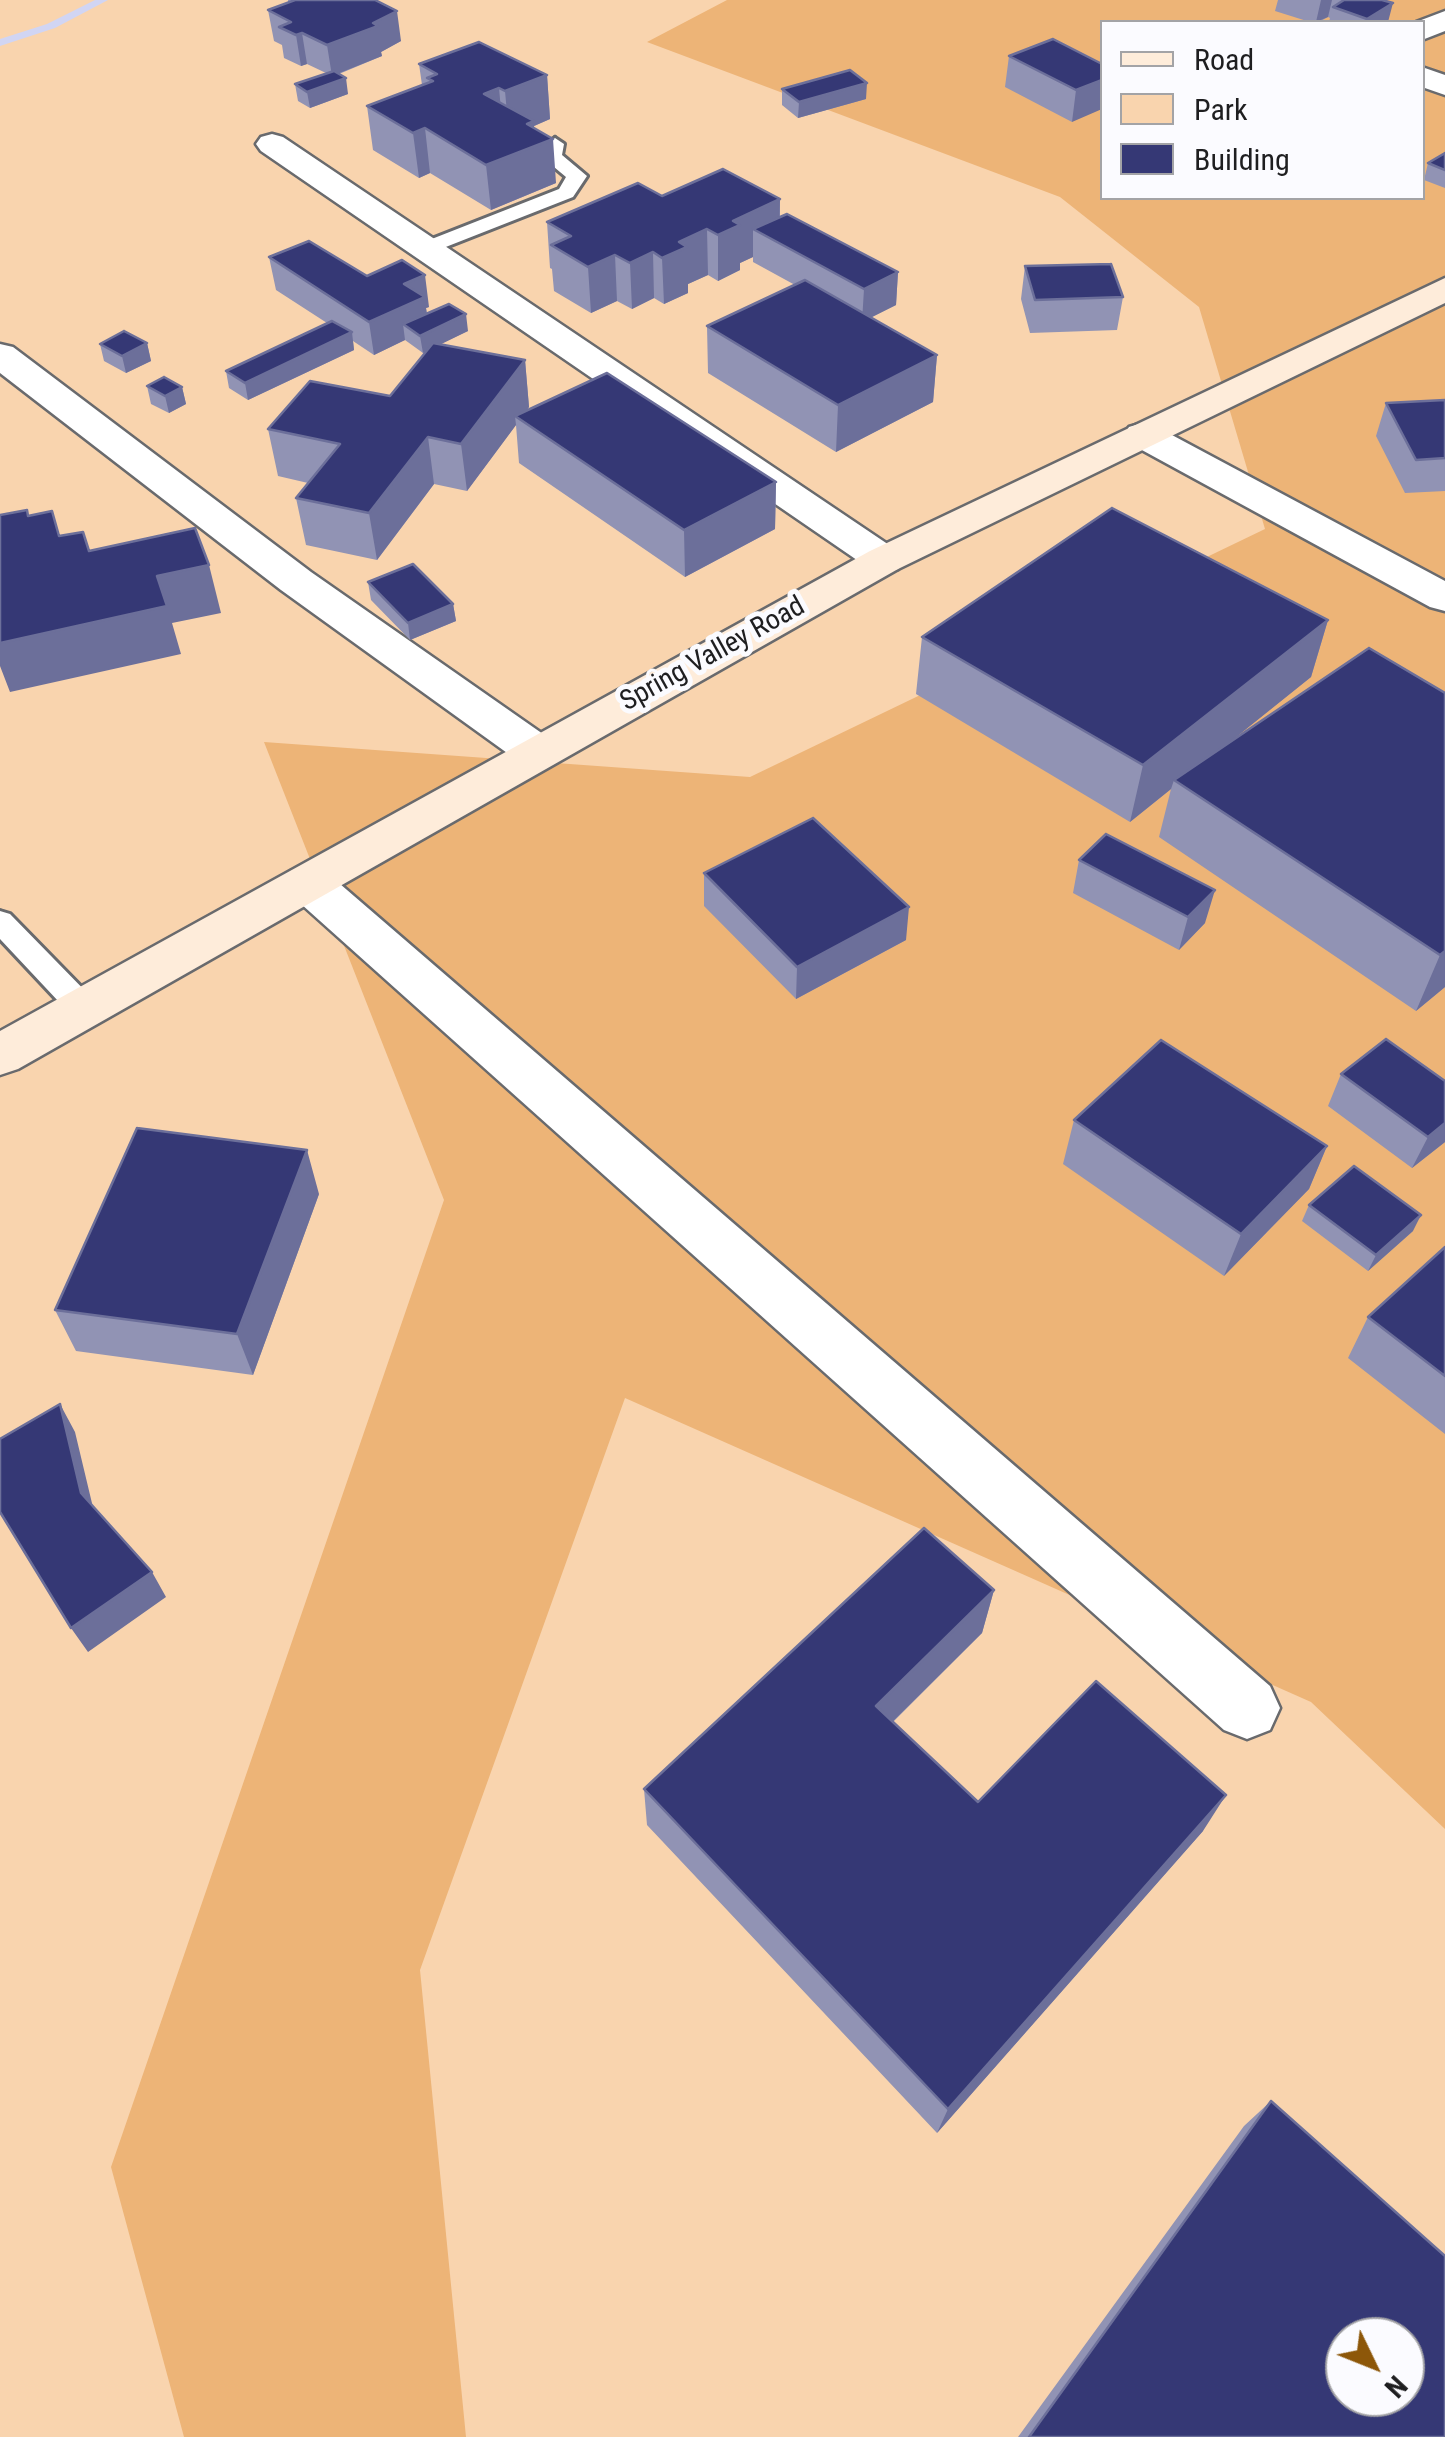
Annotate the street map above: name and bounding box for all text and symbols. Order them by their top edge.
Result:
legend [1100,20,1425,200]
text: Road [1194,42,1254,77]
text: Park [1194,92,1248,127]
text: Building [1194,142,1290,177]
street label: Spring Valley Road [615,590,811,720]
north arrow [1325,2317,1425,2417]
text: N [1378,2369,1414,2404]

